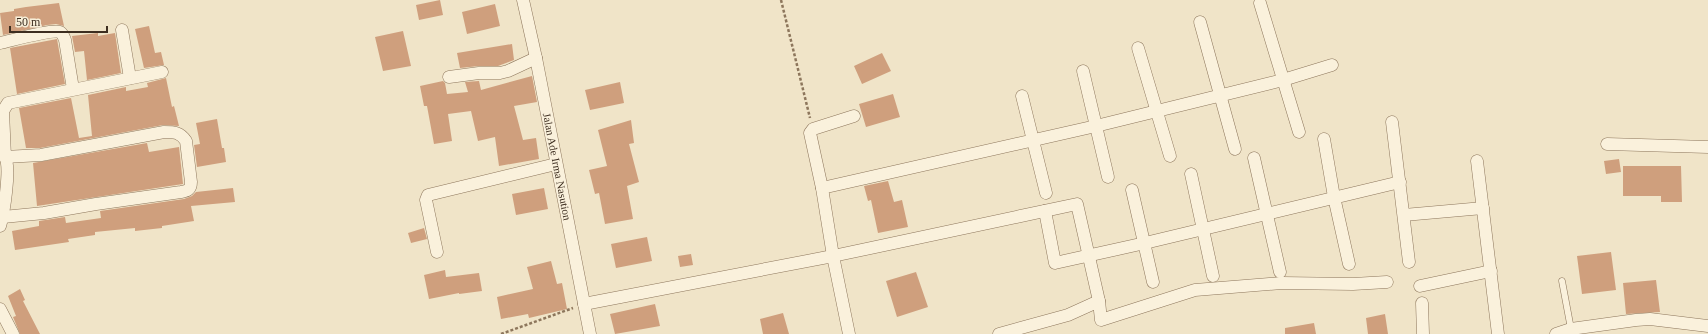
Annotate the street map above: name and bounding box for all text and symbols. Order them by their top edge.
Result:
scale bar [10,8,107,34]
text: 50 m [16,15,41,29]
street label: Jalan Ade Irma Nasution [541,112,574,222]

